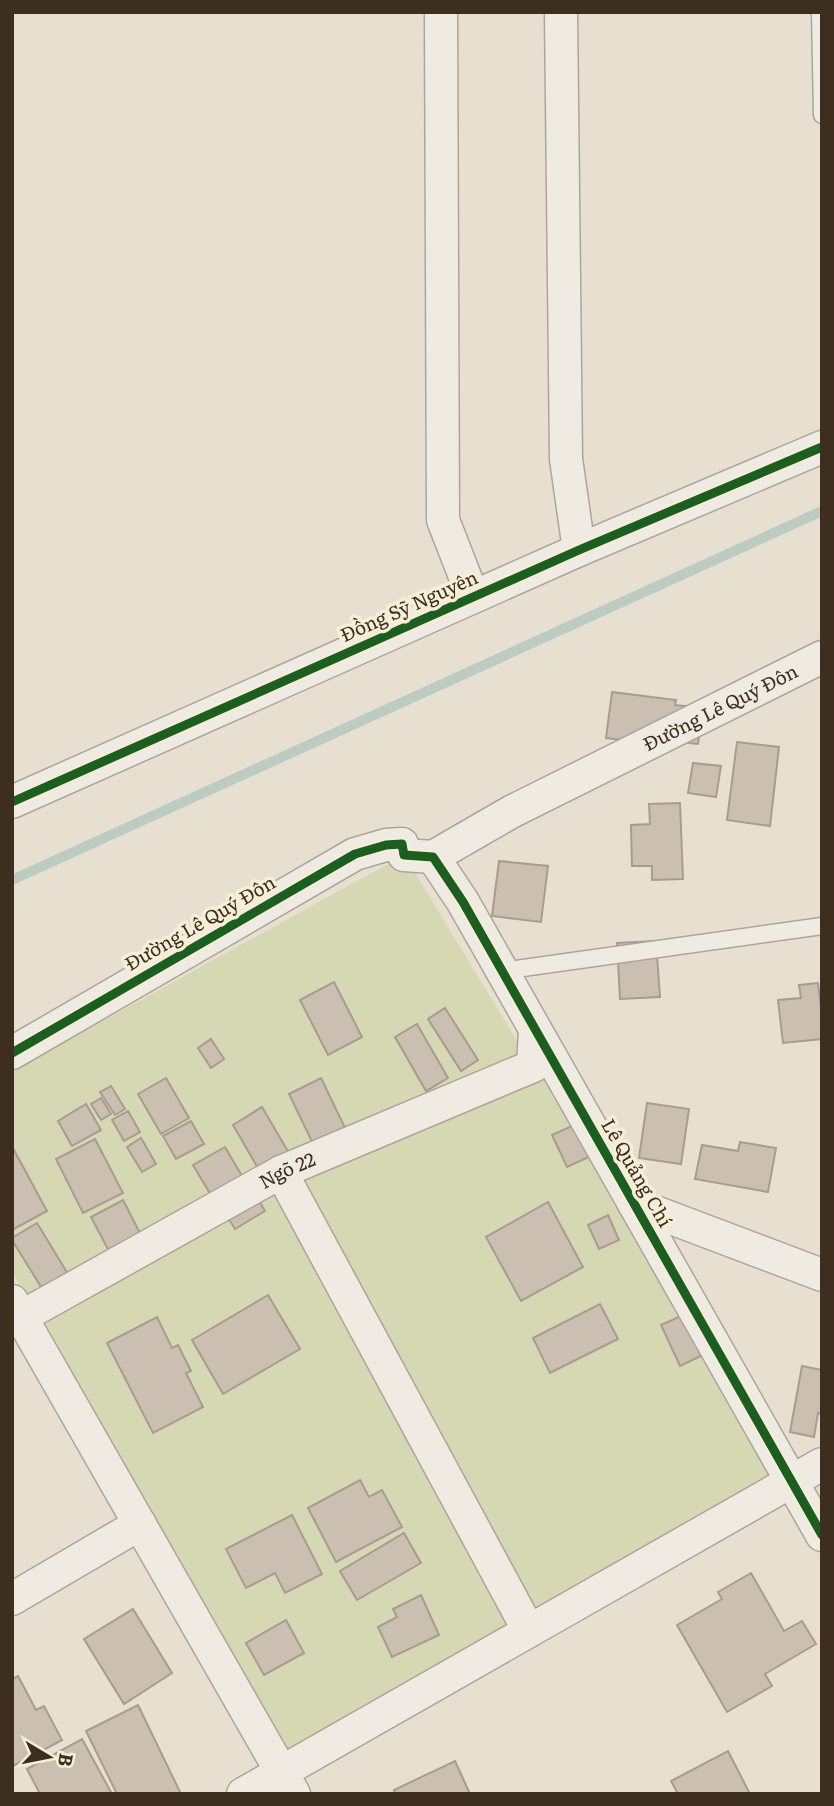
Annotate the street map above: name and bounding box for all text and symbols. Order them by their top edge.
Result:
street label: Đồng Sỹ Nguyên [335,562,482,648]
street label: Đường Lê Quý Đôn [638,656,802,757]
street label: Đường Lê Quý Đôn [119,868,280,977]
street label: Lê Quảng Chí [595,1113,680,1232]
street label: Ngõ 22 [253,1144,319,1195]
north arrow [14,1722,84,1792]
text: B [52,1751,82,1769]

